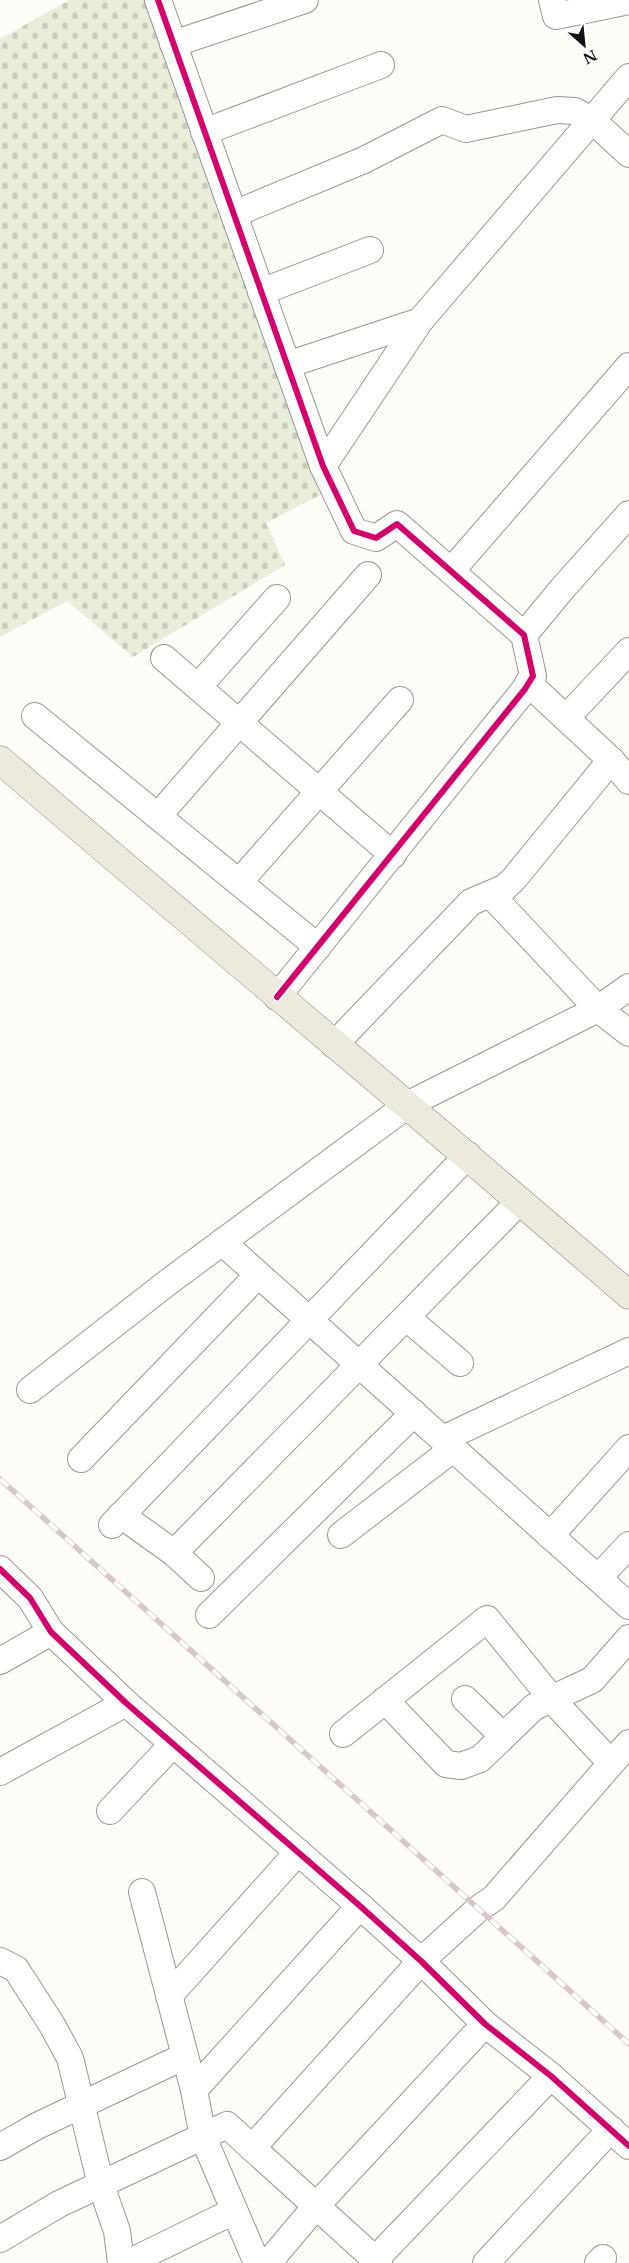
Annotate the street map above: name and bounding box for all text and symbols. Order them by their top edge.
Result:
north arrow [559,20,609,70]
text: N [580,46,600,68]

